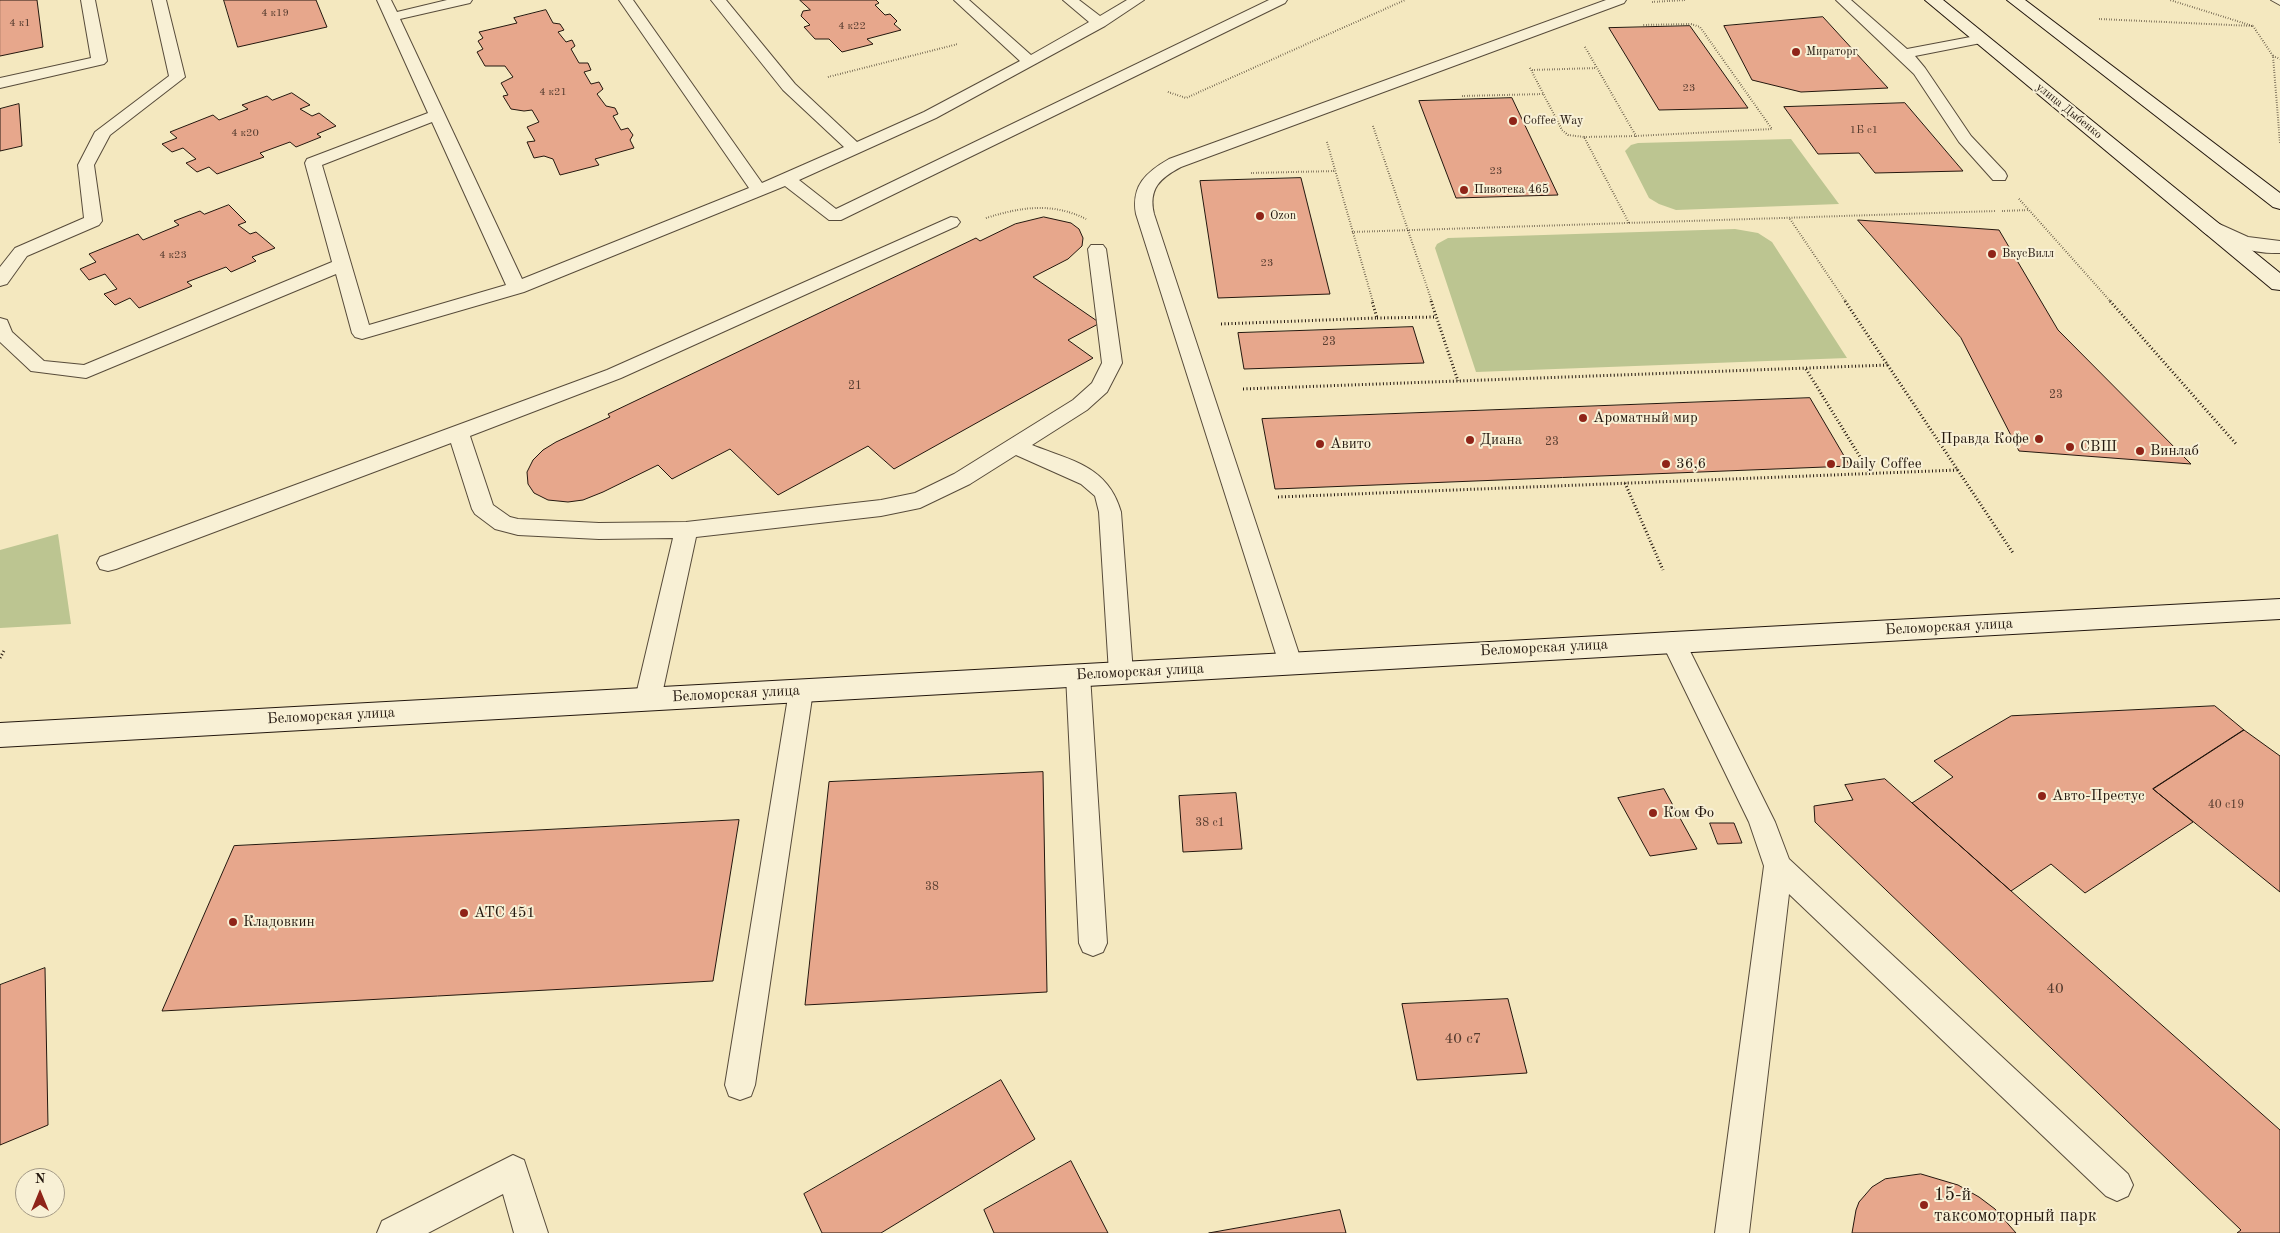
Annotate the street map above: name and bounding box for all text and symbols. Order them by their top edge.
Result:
house number: 4 к19 [261,6,289,20]
house number: 4 к1 [9,16,31,30]
house number: 4 к22 [838,19,866,33]
place label: Мираторг [1806,45,1858,59]
marker: Мираторг [1790,46,1802,58]
street label: улица Дыбенко [2033,80,2105,142]
house number: 23 [1683,81,1695,95]
house number: 4 к21 [539,85,567,99]
place label: Coffee Way [1523,114,1583,128]
marker: Coffee Way [1507,115,1519,127]
house number: 1Б с1 [1850,123,1878,137]
house number: 4 к20 [231,126,259,140]
house number: 23 [1490,164,1502,178]
place label: Пивотека 465 [1474,183,1549,197]
marker: Пивотека 465 [1458,184,1470,196]
place label: Ozon [1270,209,1296,223]
marker: Ozon [1254,210,1266,222]
place label: ВкусВилл [2002,247,2054,261]
house number: 4 к23 [159,248,187,262]
marker: ВкусВилл [1986,248,1998,260]
house number: 23 [1261,256,1273,270]
house number: 23 [1322,335,1336,349]
house number: 21 [848,379,862,393]
house number: 23 [2049,388,2063,402]
place label: Ароматный мир [1593,409,1698,427]
marker: Ароматный мир [1577,412,1589,424]
place label: Правда Кофе [1941,430,2029,448]
place label: Диана [1480,431,1522,449]
marker: Правда Кофе [2033,433,2045,445]
marker: Диана [1464,434,1476,446]
place label: Авито [1330,435,1371,453]
house number: 23 [1545,435,1559,449]
marker: Авито [1314,438,1326,450]
place label: СВШ [2080,438,2117,456]
marker: СВШ [2064,441,2076,453]
place label: Винлаб [2150,442,2199,460]
marker: Винлаб [2134,445,2146,457]
place label: 36,6 [1676,455,1706,473]
place label: Daily Coffee [1841,455,1922,473]
marker: 36,6 [1660,458,1672,470]
marker: Daily Coffee [1825,458,1837,470]
street label: Беломорская улица [1885,615,2013,639]
street label: Беломорская улица [1480,636,1608,660]
street label: Беломорская улица [1076,660,1204,684]
street label: Беломорская улица [672,682,800,706]
street label: Беломорская улица [267,704,395,728]
place label: Авто-Престус [2052,787,2145,805]
marker: Авто-Престус [2036,790,2048,802]
house number: 40 с19 [2208,798,2244,812]
place label: Ком Фо [1663,804,1714,822]
marker: Ком Фо [1647,807,1659,819]
house number: 38 с1 [1195,816,1225,830]
house number: 38 [925,880,939,894]
place label: АТС 451 [474,904,535,922]
marker: АТС 451 [458,907,470,919]
place label: Кладовкин [243,913,315,931]
marker: Кладовкин [227,916,239,928]
house number: 40 [2046,980,2064,998]
house number: 40 с7 [1445,1030,1481,1048]
north arrow [15,1168,65,1218]
text: N [35,1172,45,1186]
place label: 15-й таксомоторный парк [1934,1184,2097,1226]
marker: 15-й таксомоторный парк [1918,1199,1930,1211]

